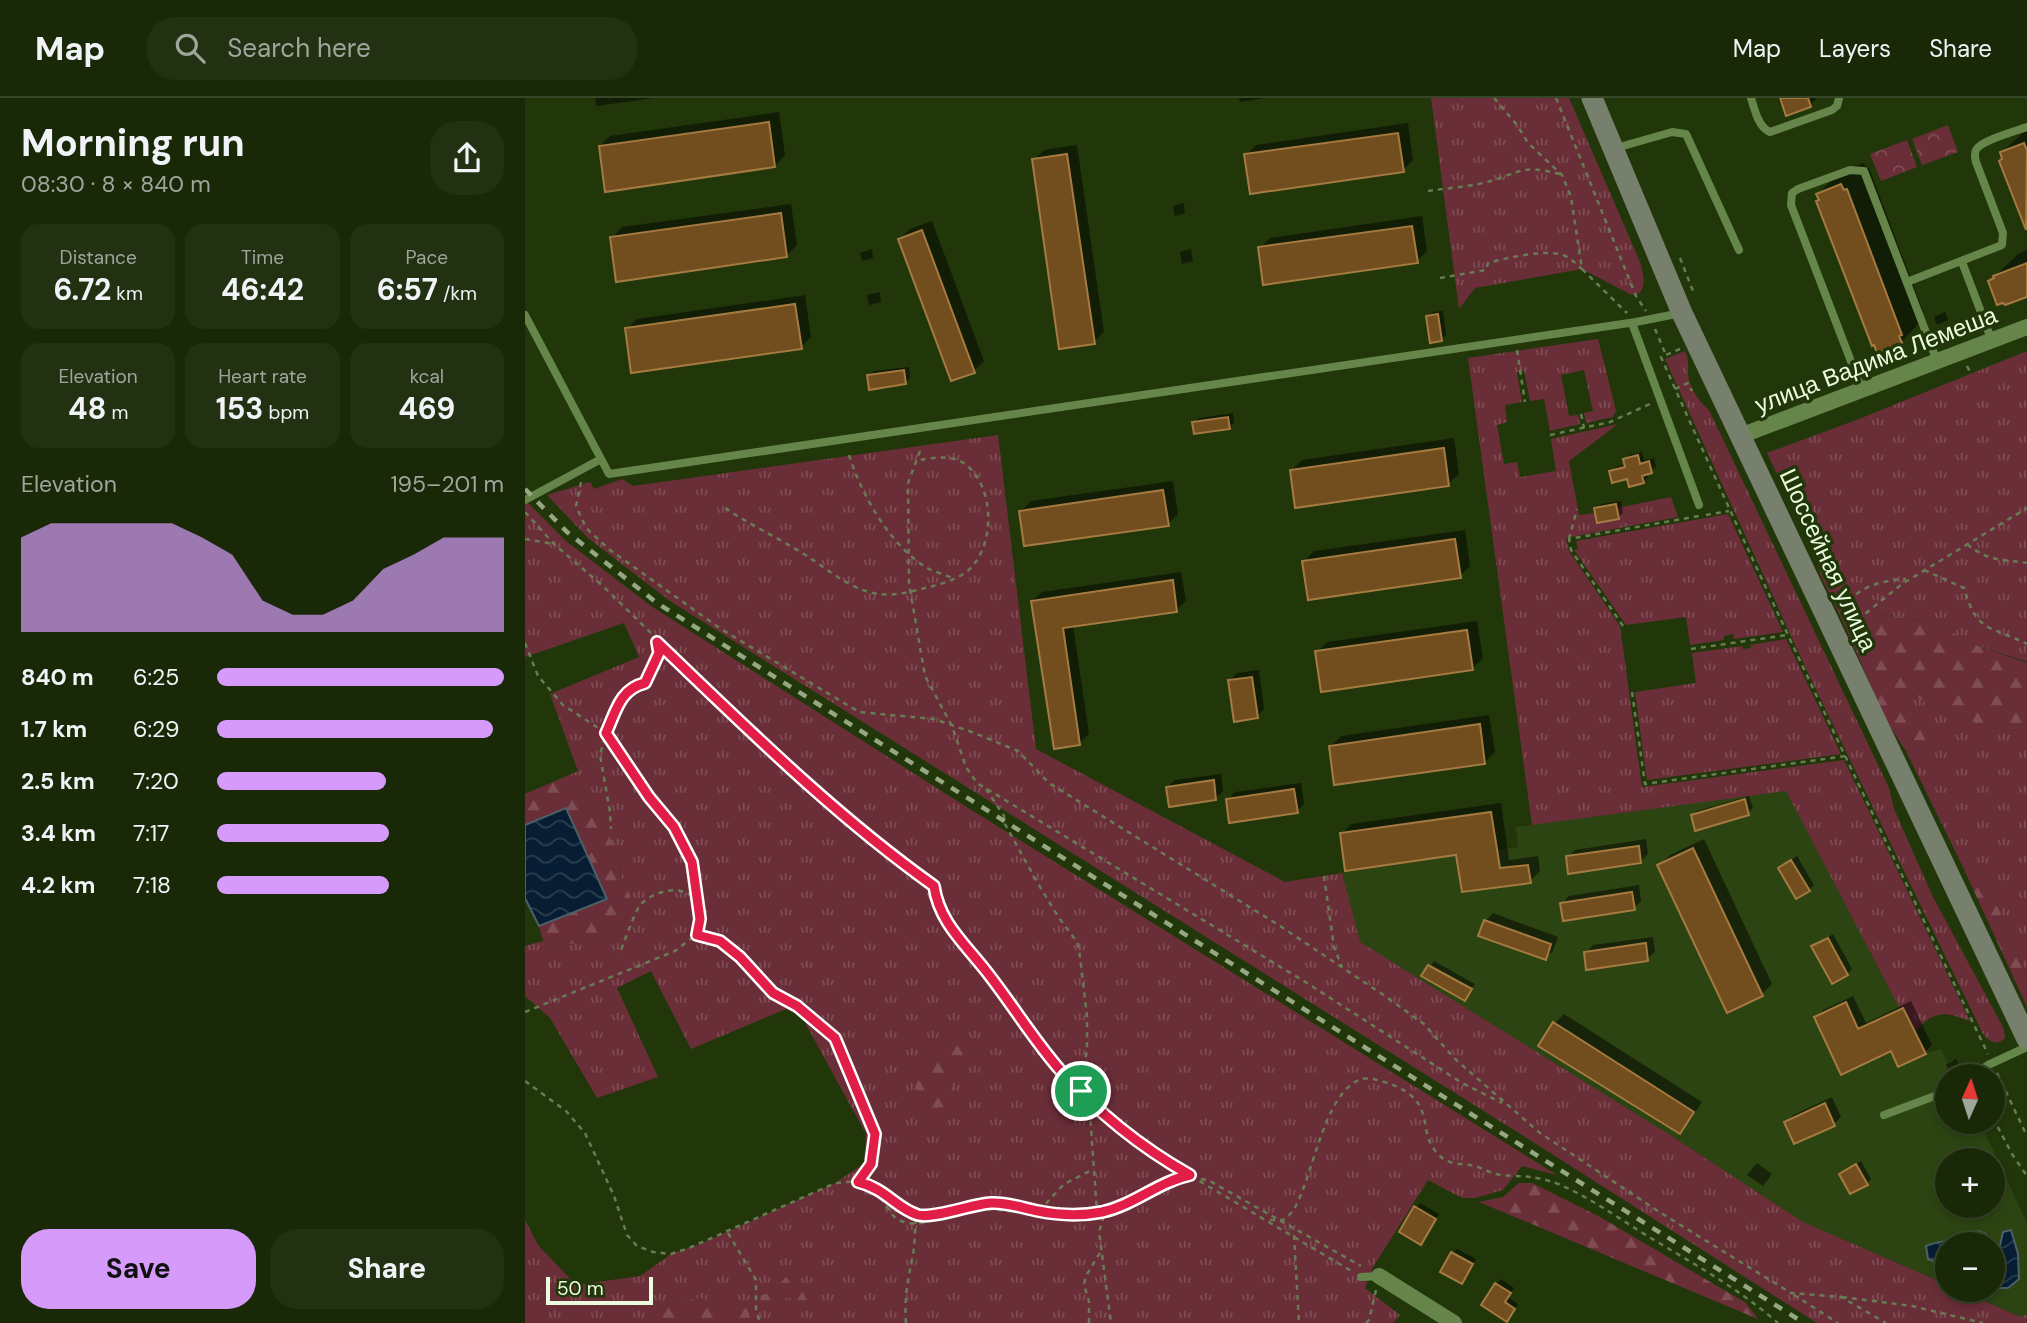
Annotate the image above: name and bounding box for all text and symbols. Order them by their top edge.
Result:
search box [147,17,637,80]
text: Map [35,27,105,70]
icon: search [171,29,209,67]
text: Search here [227,31,371,65]
text: Map [1733,33,1781,64]
text: Layers [1819,33,1891,64]
text: Share [1929,33,1992,64]
text: Morning run [21,118,245,168]
button: share [430,121,504,195]
text: 08:30 · 8 × 840 m [21,169,211,199]
text: Distance [60,245,137,270]
text: Time [241,245,284,270]
text: Pace [406,245,448,270]
text: 6.72 [54,270,111,309]
text: 46:42 [221,270,304,309]
text: 6:57 [377,270,438,309]
text: km [111,281,143,306]
text: /km [438,281,477,306]
street label: улица Вадима Лемеша [1750,299,2002,420]
text: Elevation [59,364,138,389]
text: Heart rate [218,364,307,389]
text: kcal [410,364,444,389]
text: 48 [68,389,106,428]
text: 153 [216,389,263,428]
text: 469 [398,389,455,428]
text: m [106,400,128,425]
text: bpm [263,400,309,425]
street label: Шоссейная улица [1773,463,1885,657]
text: Elevation [21,469,117,499]
text: 195–201 m [390,469,504,499]
text: 840 m [21,662,94,692]
text: 6:25 [133,662,179,692]
text: 1.7 km [21,714,87,744]
text: 6:29 [133,714,180,744]
text: 2.5 km [21,766,95,796]
text: 7:20 [133,766,179,796]
text: 3.4 km [21,818,96,848]
text: 7:17 [133,818,169,848]
text: 4.2 km [21,870,95,900]
text: 7:18 [133,870,171,900]
pin [1051,1061,1111,1121]
north arrow [1935,1064,2005,1134]
map controls [1935,1064,2005,1302]
icon: arrive [1062,1072,1100,1110]
button: + [1935,1148,2005,1218]
button: Save [21,1229,256,1309]
button: Share [270,1229,504,1309]
button: − [1935,1232,2005,1302]
scale bar [546,1274,653,1306]
text: 50 m [557,1276,604,1301]

